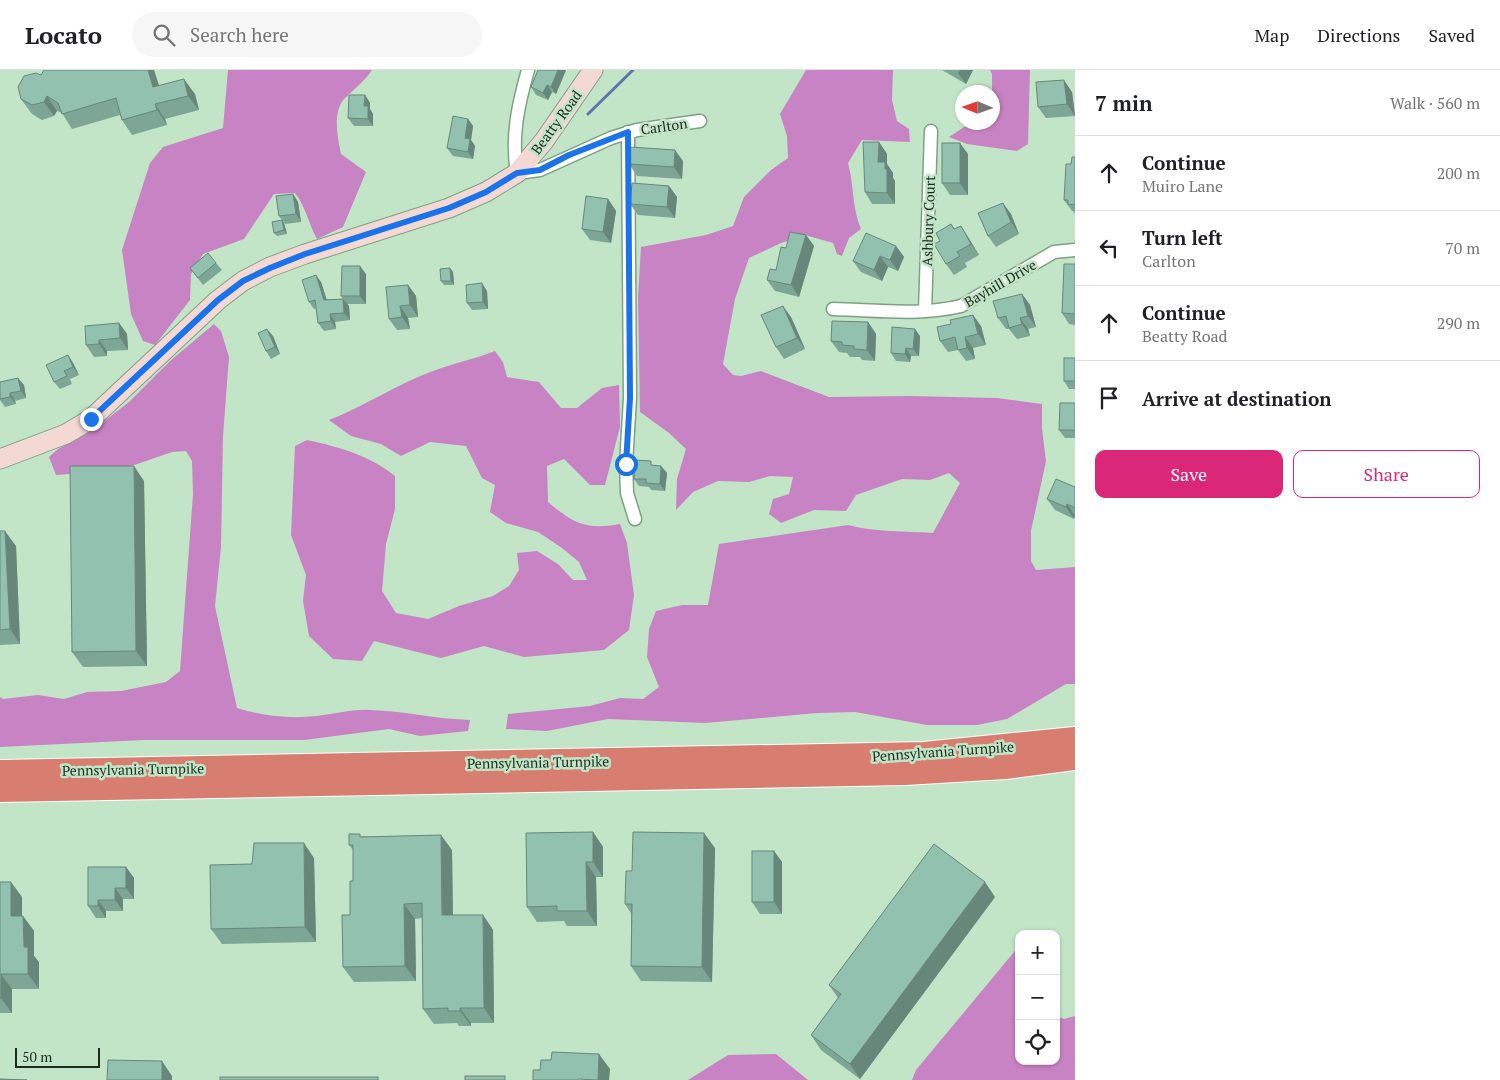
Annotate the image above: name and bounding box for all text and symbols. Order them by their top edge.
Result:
search box [132,12,482,57]
text: Locato [25,19,102,51]
icon: search [150,21,178,49]
text: Search here [190,22,289,47]
text: Map [1254,23,1289,47]
text: Directions [1317,23,1400,47]
text: Saved [1428,23,1475,47]
north arrow [955,85,1000,130]
street label: Beatty Road [526,86,586,158]
text: 7 min [1095,89,1152,117]
text: Walk · 560 m [1390,92,1480,114]
street label: Carlton [639,113,689,139]
text: Continue [1142,150,1226,175]
icon: ahead [1095,159,1123,187]
text: 200 m [1437,162,1480,184]
street label: Ashbury Court [917,175,939,267]
text: Muiro Lane [1142,175,1223,197]
text: Turn left [1142,225,1223,250]
icon: left [1095,234,1123,262]
text: 70 m [1445,237,1480,259]
text: Carlton [1142,250,1196,272]
street label: Bayhill Drive [960,255,1040,311]
text: Continue [1142,300,1226,325]
icon: ahead [1095,309,1123,337]
text: 290 m [1437,312,1480,334]
text: Beatty Road [1142,325,1227,347]
icon: arrive [1095,384,1123,412]
text: Arrive at destination [1142,386,1331,411]
route end [80,408,103,431]
button: Save [1095,450,1283,498]
button: Share [1293,450,1480,498]
route start [615,453,638,476]
street label: Pennsylvania Turnpike [871,737,1015,765]
street label: Pennsylvania Turnpike [467,751,609,773]
street label: Pennsylvania Turnpike [62,758,204,780]
map controls [1015,930,1060,1065]
button: + [1015,930,1060,975]
button: − [1015,975,1060,1020]
button: locate [1015,1020,1060,1065]
scale bar [15,1045,100,1068]
text: 50 m [22,1047,52,1066]

